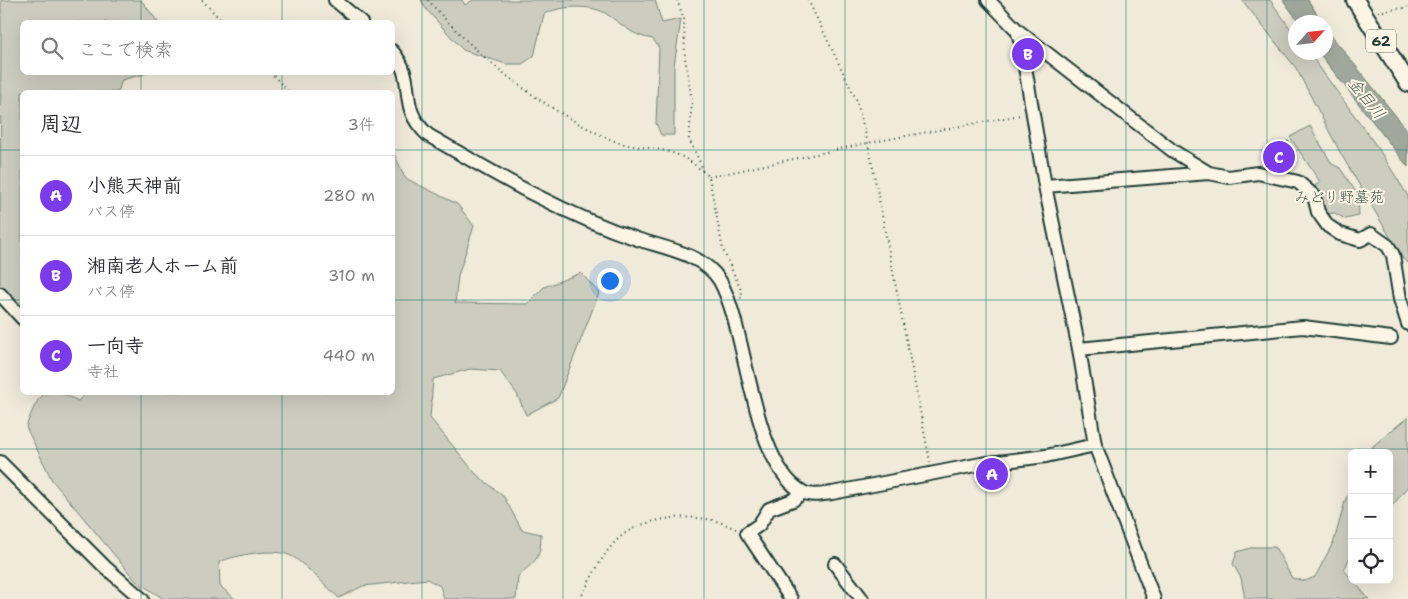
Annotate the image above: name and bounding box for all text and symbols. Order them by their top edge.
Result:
north arrow [1288,15,1333,60]
search box [20,20,395,75]
road number: 62 [1366,29,1396,52]
icon: search [38,34,66,62]
pin: B [1012,35,1044,73]
text: ここで検索 [78,37,173,62]
water label: 金目川 [1343,73,1390,124]
text: 周辺 [40,110,82,138]
text: 3件 [348,114,375,135]
pin: C [1263,138,1295,176]
text: 小熊天神前 [87,173,182,198]
text: A [50,185,62,206]
text: 280 m [323,185,375,206]
park label: みどり野墓苑 [1294,187,1384,207]
text: バス停 [87,201,135,222]
text: 湘南老人ホーム前 [87,253,238,278]
text: B [51,265,61,286]
text: 310 m [328,265,375,286]
your location [597,268,623,294]
text: バス停 [87,281,135,302]
text: 一向寺 [87,333,144,358]
text: C [51,345,61,366]
text: 440 m [323,345,375,366]
text: 寺社 [87,361,119,382]
map controls [1348,449,1393,584]
button: + [1348,449,1393,494]
pin: A [976,455,1008,493]
button: − [1348,494,1393,539]
button: locate [1348,539,1393,584]

